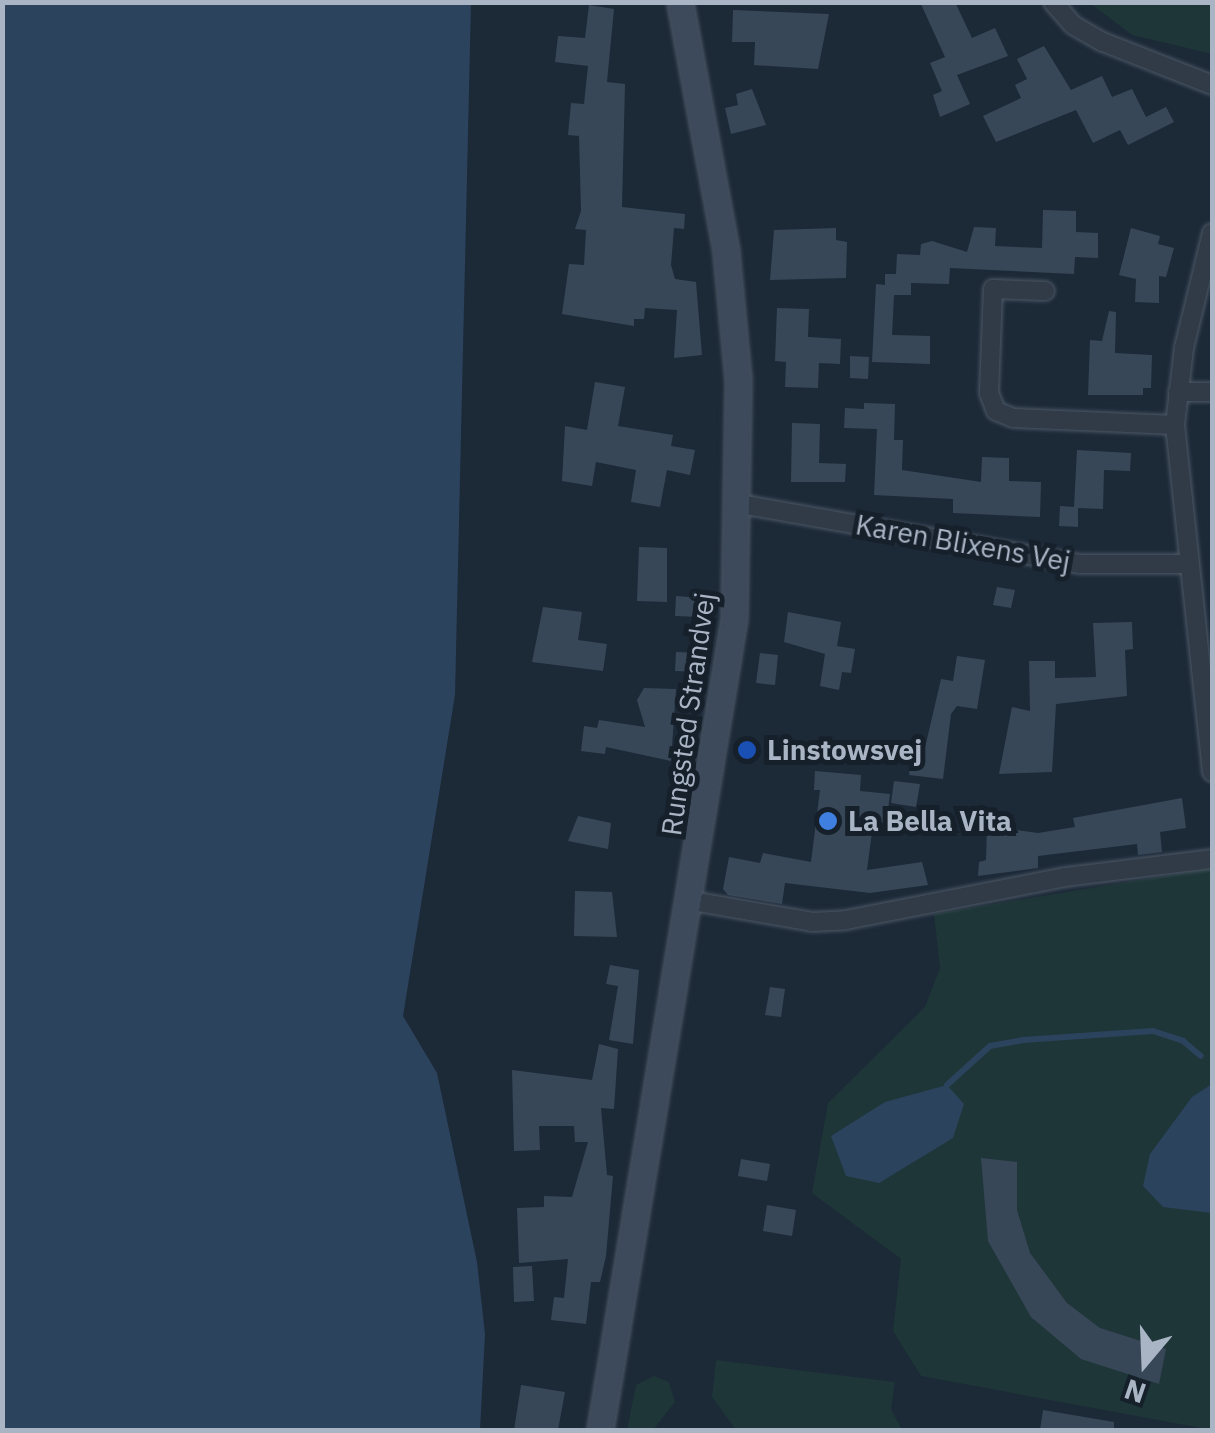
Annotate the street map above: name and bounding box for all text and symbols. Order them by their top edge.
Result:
street label: Karen Blixens Vej [853,508,1073,578]
street label: Rungsted Strandvej [654,590,722,838]
place label: Linstowsvej [767,733,922,767]
marker: Linstowsvej [736,739,758,761]
place label: La Bella Vita [848,804,1012,838]
marker: La Bella Vita [817,810,839,832]
north arrow [1095,1313,1195,1413]
text: N [1119,1371,1151,1413]

